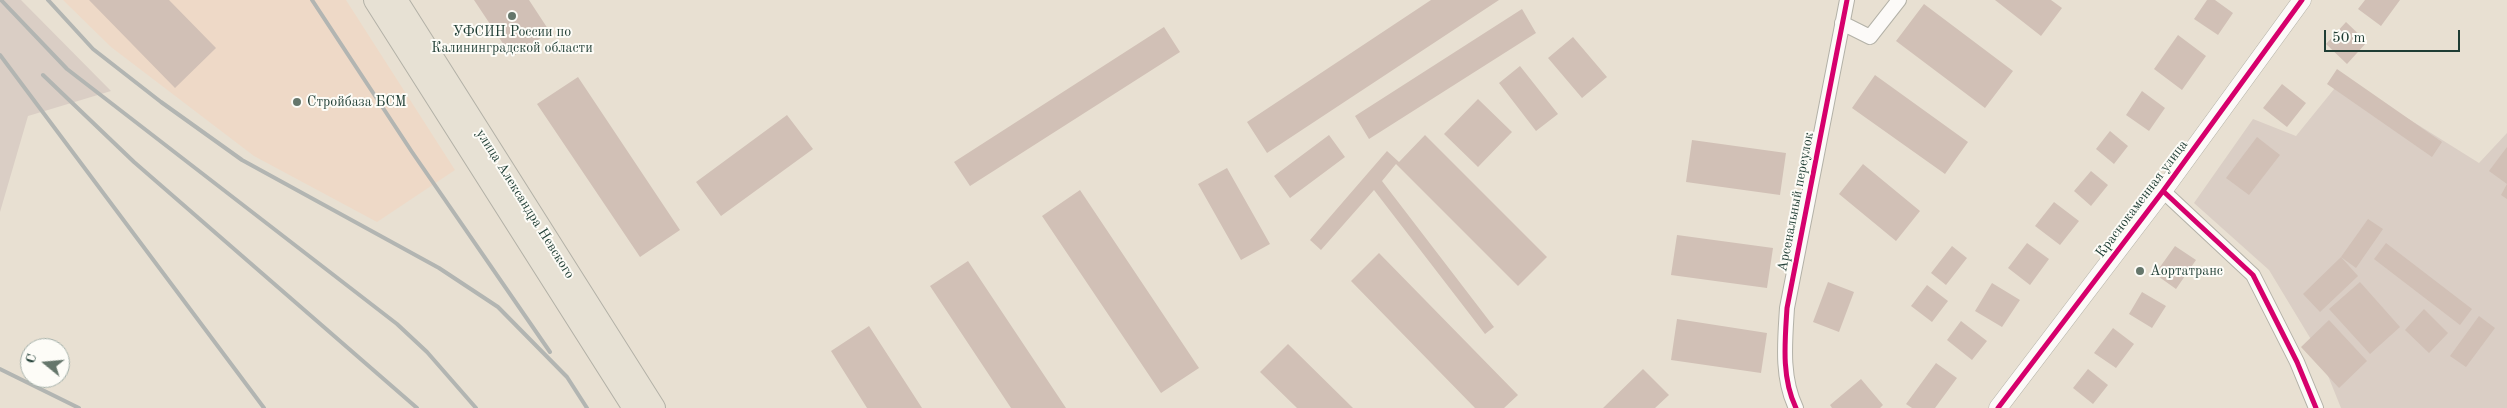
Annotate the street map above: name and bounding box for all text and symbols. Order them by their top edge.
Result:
marker: УФСИН России по Калининградской области [506,10,518,22]
scale bar [2327,20,2463,52]
place label: УФСИН России по Калининградской области [431,24,593,56]
text: 50 m [2332,31,2366,46]
place label: Стройбаза БСМ [307,94,407,110]
marker: Стройбаза БСМ [291,96,303,108]
street label: улица Александра Невского [472,126,578,282]
street label: Арсенальный переулок [1774,131,1818,273]
street label: Краснокаменная улица [2092,137,2192,261]
place label: Аортатранс [2150,263,2223,279]
marker: Аортатранс [2134,265,2146,277]
north arrow [20,338,70,388]
text: С [24,352,40,365]

